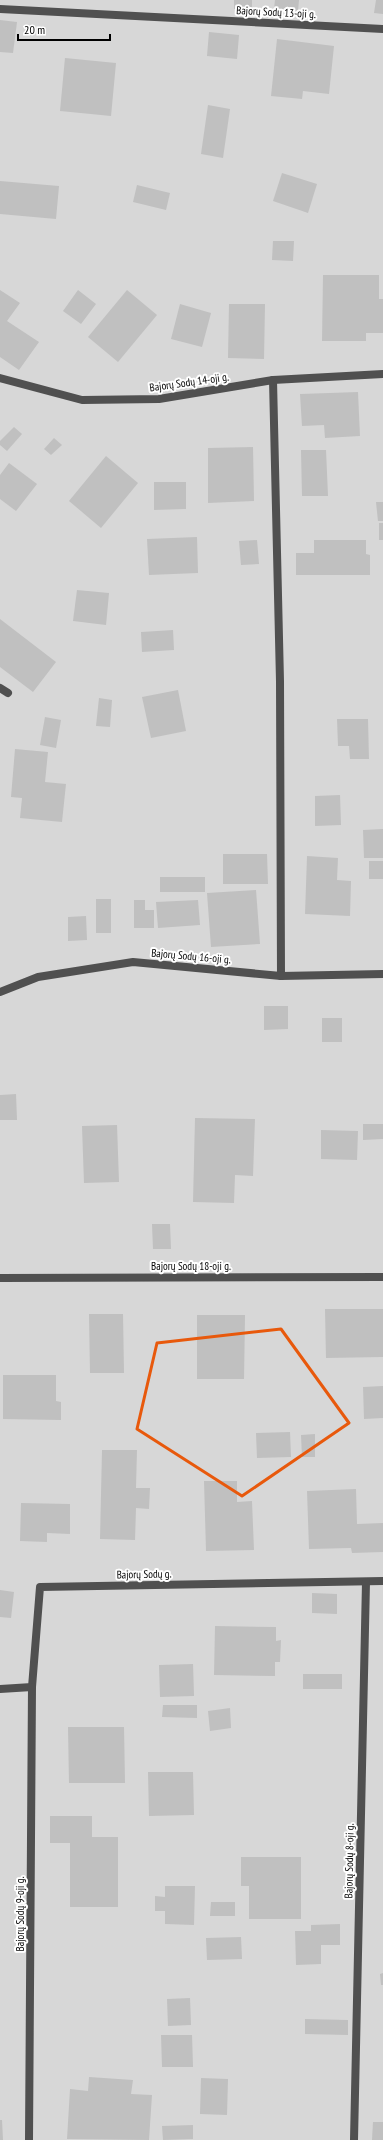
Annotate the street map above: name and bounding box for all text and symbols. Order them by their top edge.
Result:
street label: Bajorų Sodų 13-oji g. [236,3,316,21]
scale bar [18,16,110,42]
text: 20 m [24,22,45,37]
street label: Bajorų Sodų 14-oji g. [149,370,230,394]
street label: Bajorų Sodų 16-oji g. [151,946,231,966]
street label: Bajorų Sodų 18-oji g. [151,1259,231,1273]
street label: Bajorų Sodų g. [116,1567,172,1581]
street label: Bajorų Sodų 8-oji g. [341,1823,357,1899]
street label: Bajorų Sodų 9-oji g. [13,1877,27,1951]

